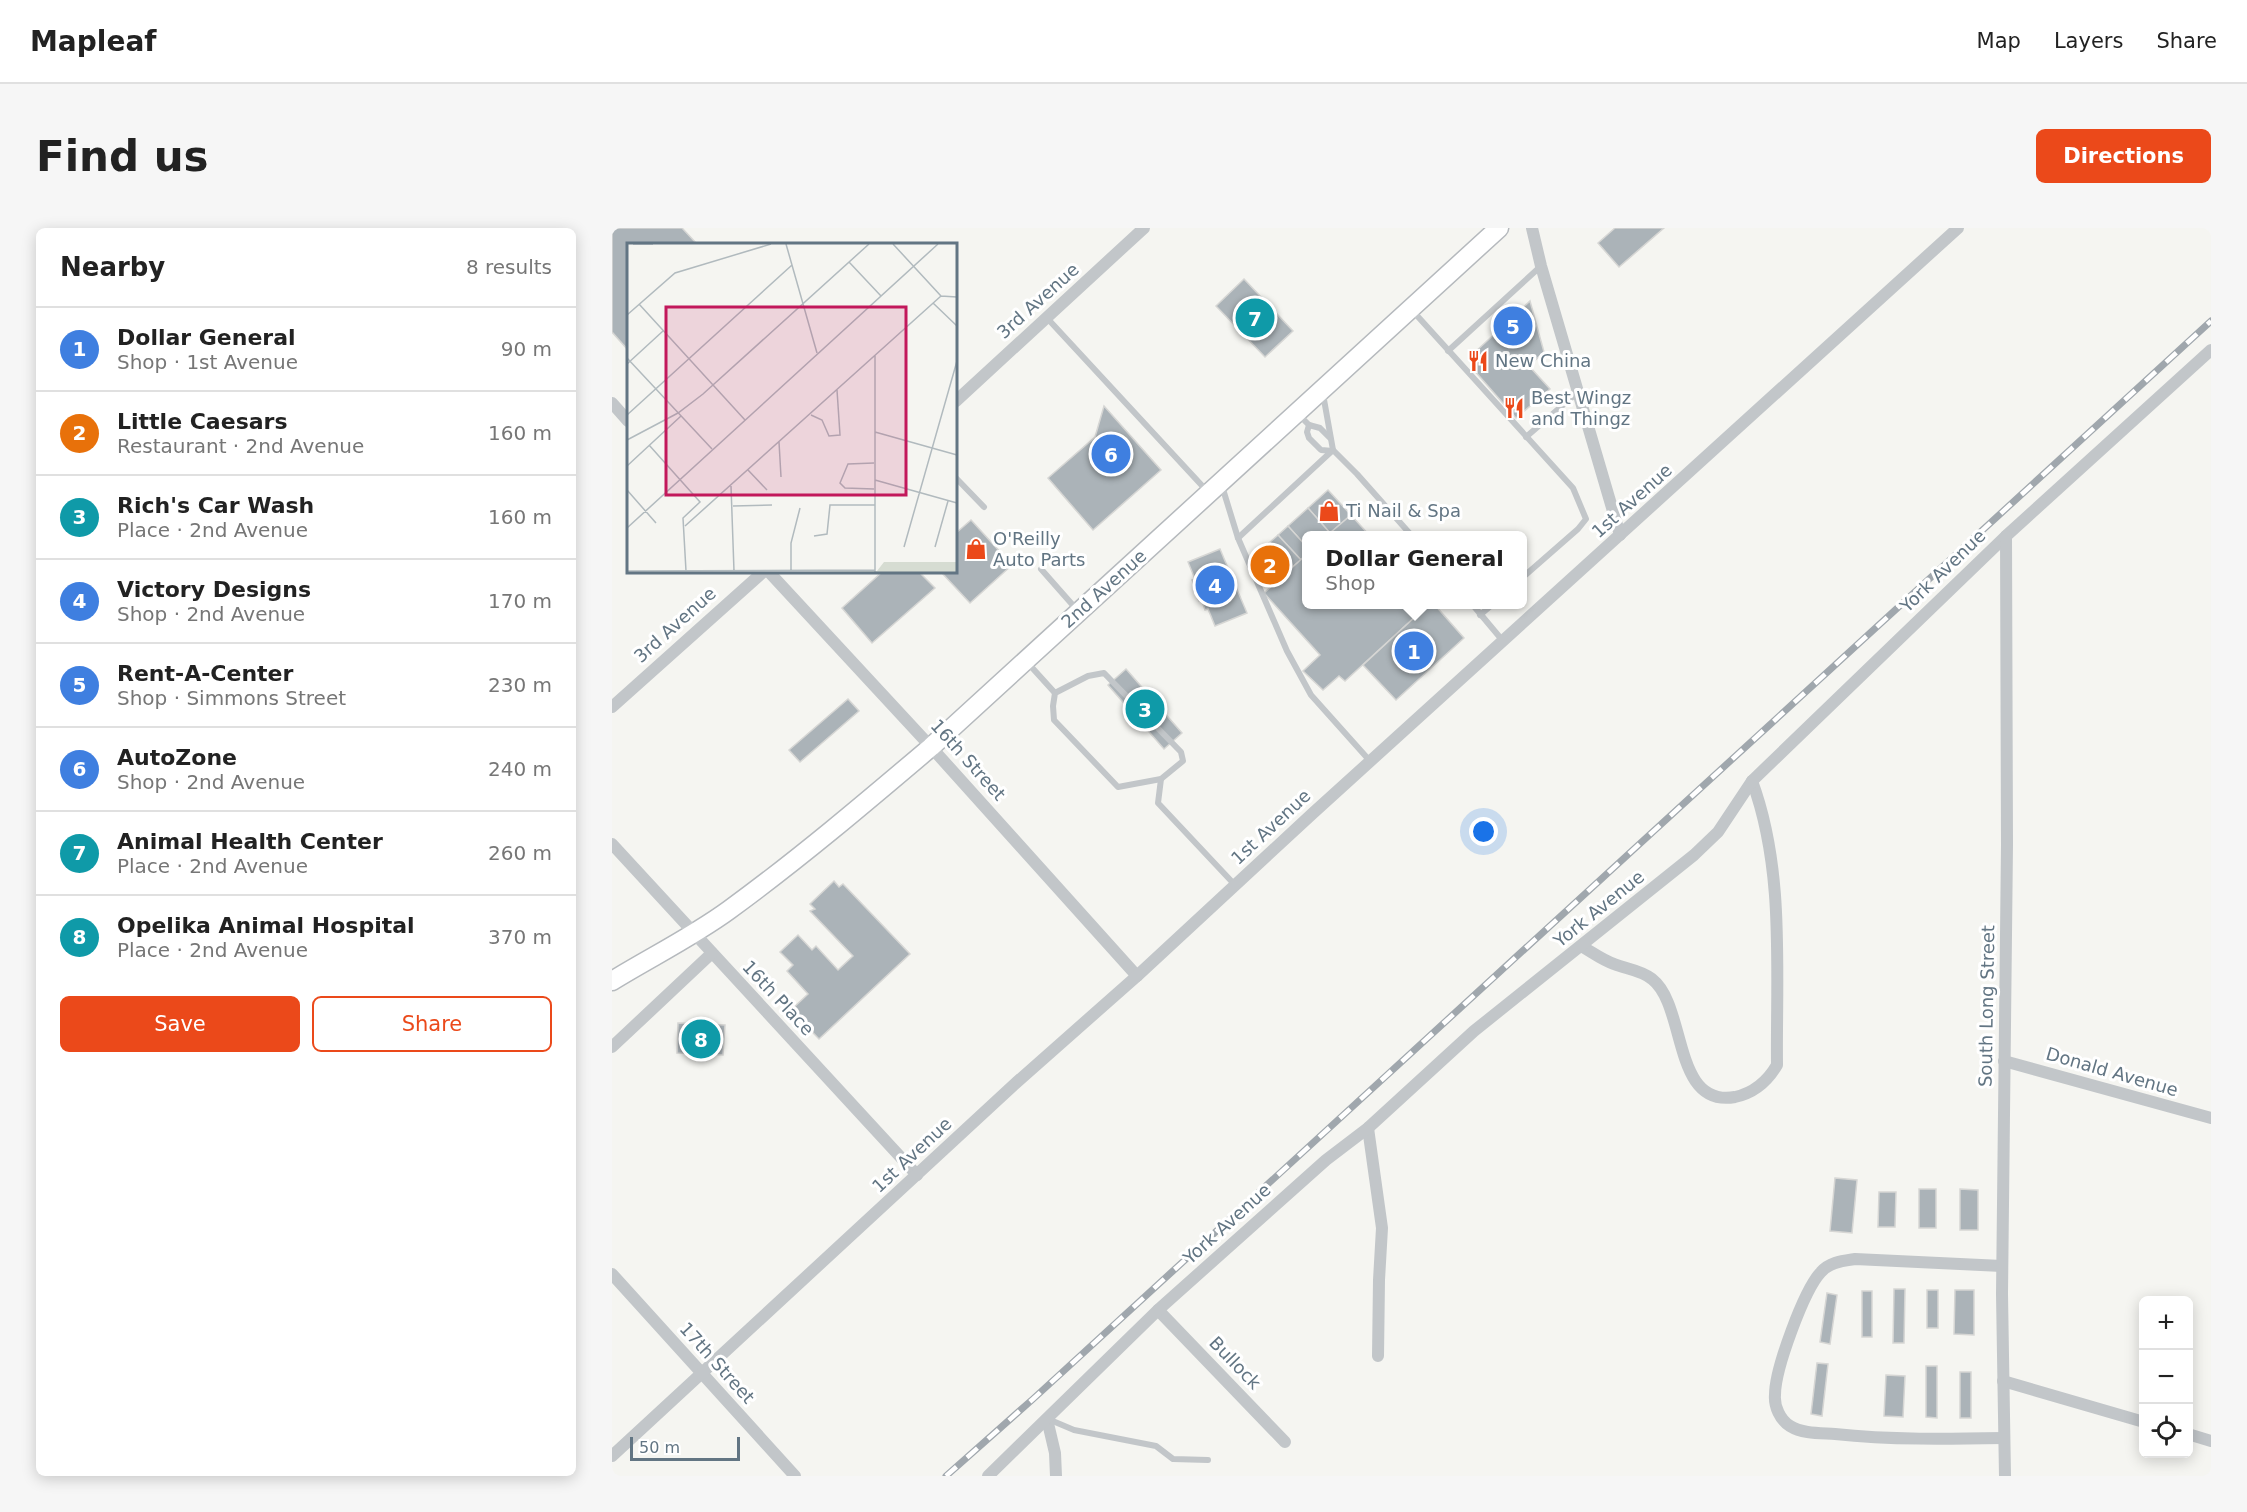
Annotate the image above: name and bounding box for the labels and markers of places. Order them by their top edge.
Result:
pin: 7 [1236,296,1274,340]
pin: 5 [1494,304,1532,348]
restaurant icon: New China [1466,349,1490,373]
place label: New China [1495,350,1591,371]
place label: Best Wingz and Thingz [1531,387,1631,429]
restaurant icon: Best Wingz and Thingz [1502,396,1526,420]
pin: 6 [1092,432,1130,476]
shop icon: Ti Nail & Spa [1317,499,1341,523]
place label: Ti Nail & Spa [1345,500,1461,521]
place label: O'Reilly Auto Parts [993,528,1085,570]
shop icon: O'Reilly Auto Parts [964,537,988,561]
pin: 2 [1250,542,1290,588]
pin: 4 [1196,562,1234,608]
pin: 1 [1394,628,1434,674]
pin: 3 [1126,686,1164,732]
pin: 8 [682,1016,721,1062]

